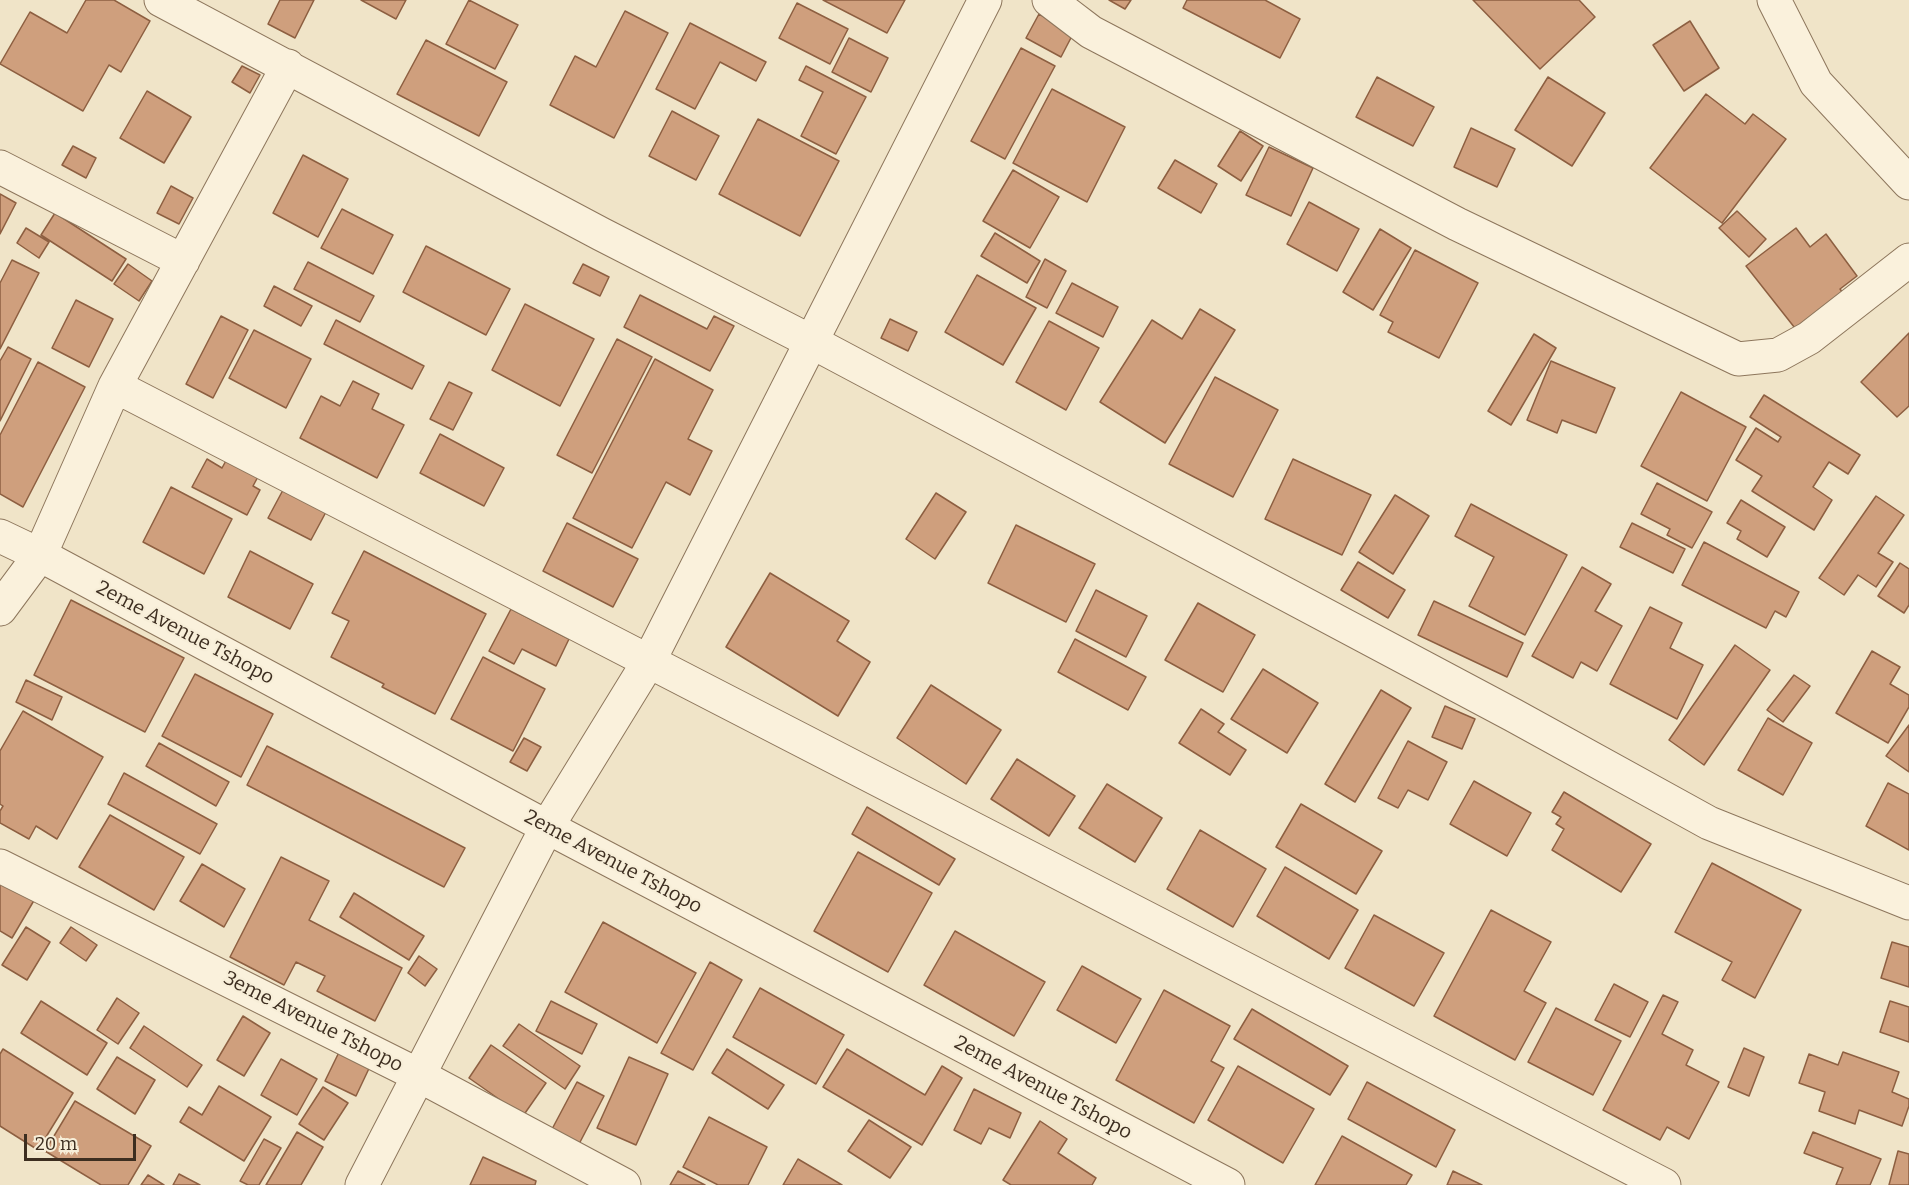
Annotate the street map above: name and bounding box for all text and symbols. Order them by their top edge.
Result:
street label: 2eme Avenue Tshopo [92,576,278,690]
street label: 2eme Avenue Tshopo [520,805,706,919]
street label: 3eme Avenue Tshopo [219,966,407,1078]
street label: 2eme Avenue Tshopo [950,1031,1136,1145]
scale bar [27,1122,140,1160]
text: 20 m [35,1133,77,1155]

